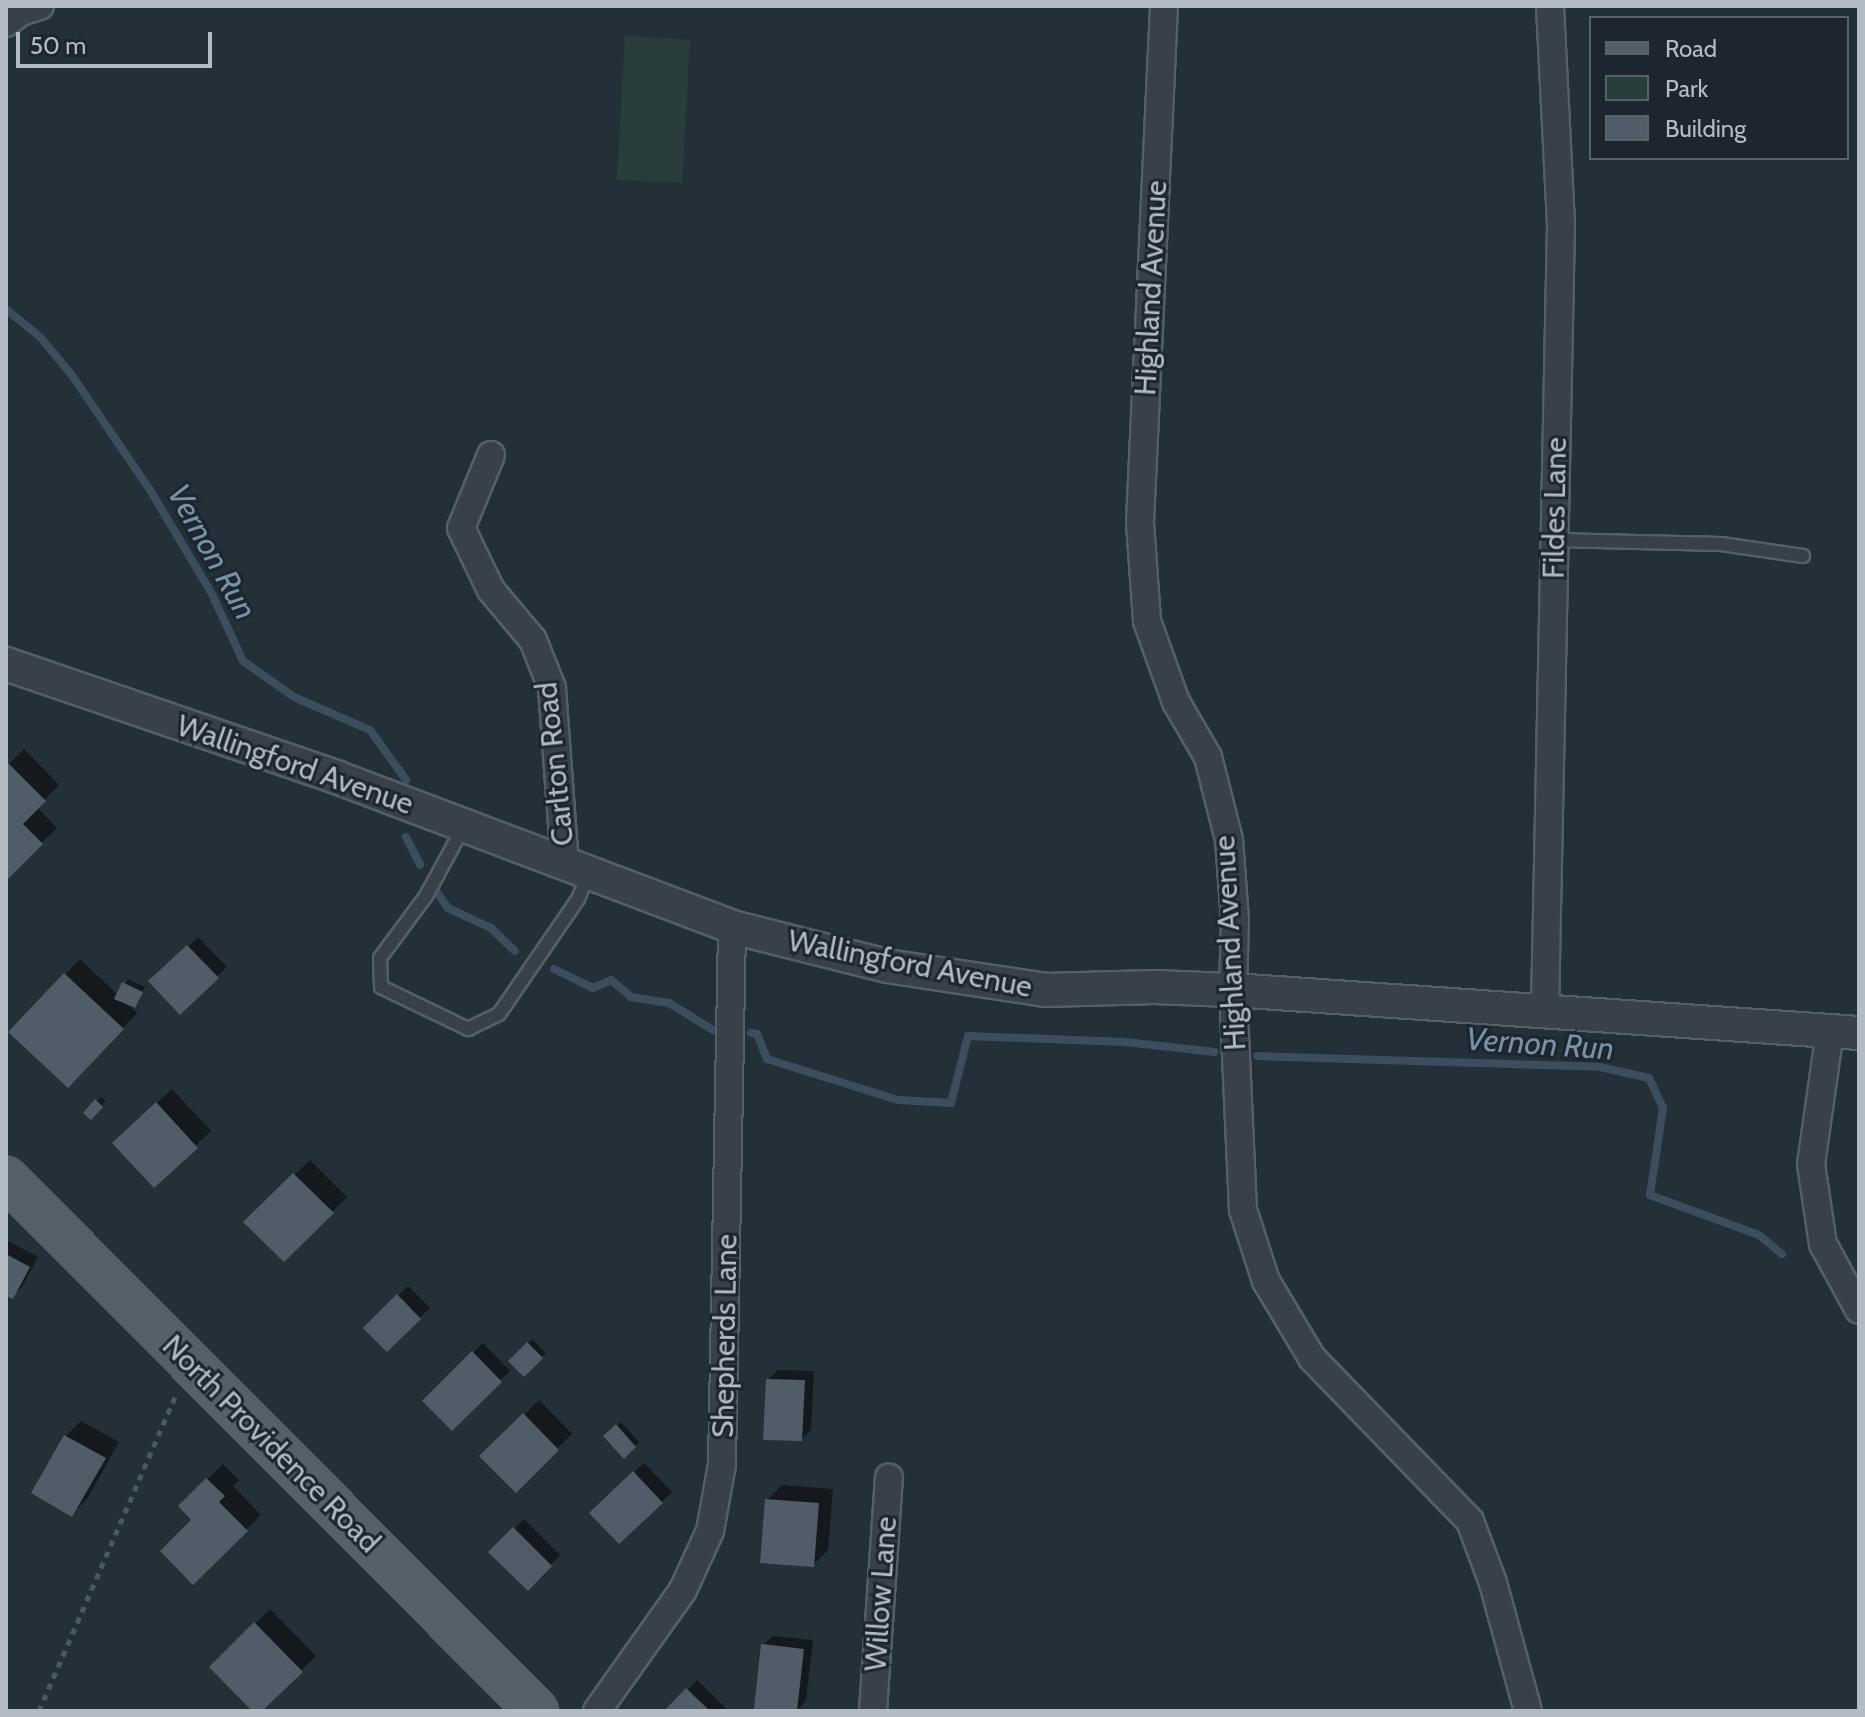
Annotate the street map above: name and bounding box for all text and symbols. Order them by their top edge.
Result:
scale bar [20,16,216,66]
legend [1589,16,1849,160]
text: 50 m [30,31,86,60]
text: Road [1665,34,1717,63]
text: Park [1665,74,1708,103]
text: Building [1665,114,1746,143]
street label: Highland Avenue [1127,180,1175,396]
street label: Fildes Lane [1536,437,1574,579]
water label: Vernon Run [159,478,265,626]
street label: Carlton Road [529,680,581,848]
street label: Wallingford Avenue [172,708,418,822]
street label: Highland Avenue [1206,835,1254,1051]
street label: Wallingford Avenue [785,923,1035,1005]
water label: Vernon Run [1465,1020,1615,1068]
street label: Shepherds Lane [705,1234,745,1438]
street label: North Providence Road [155,1328,387,1560]
street label: Willow Lane [858,1515,904,1673]

